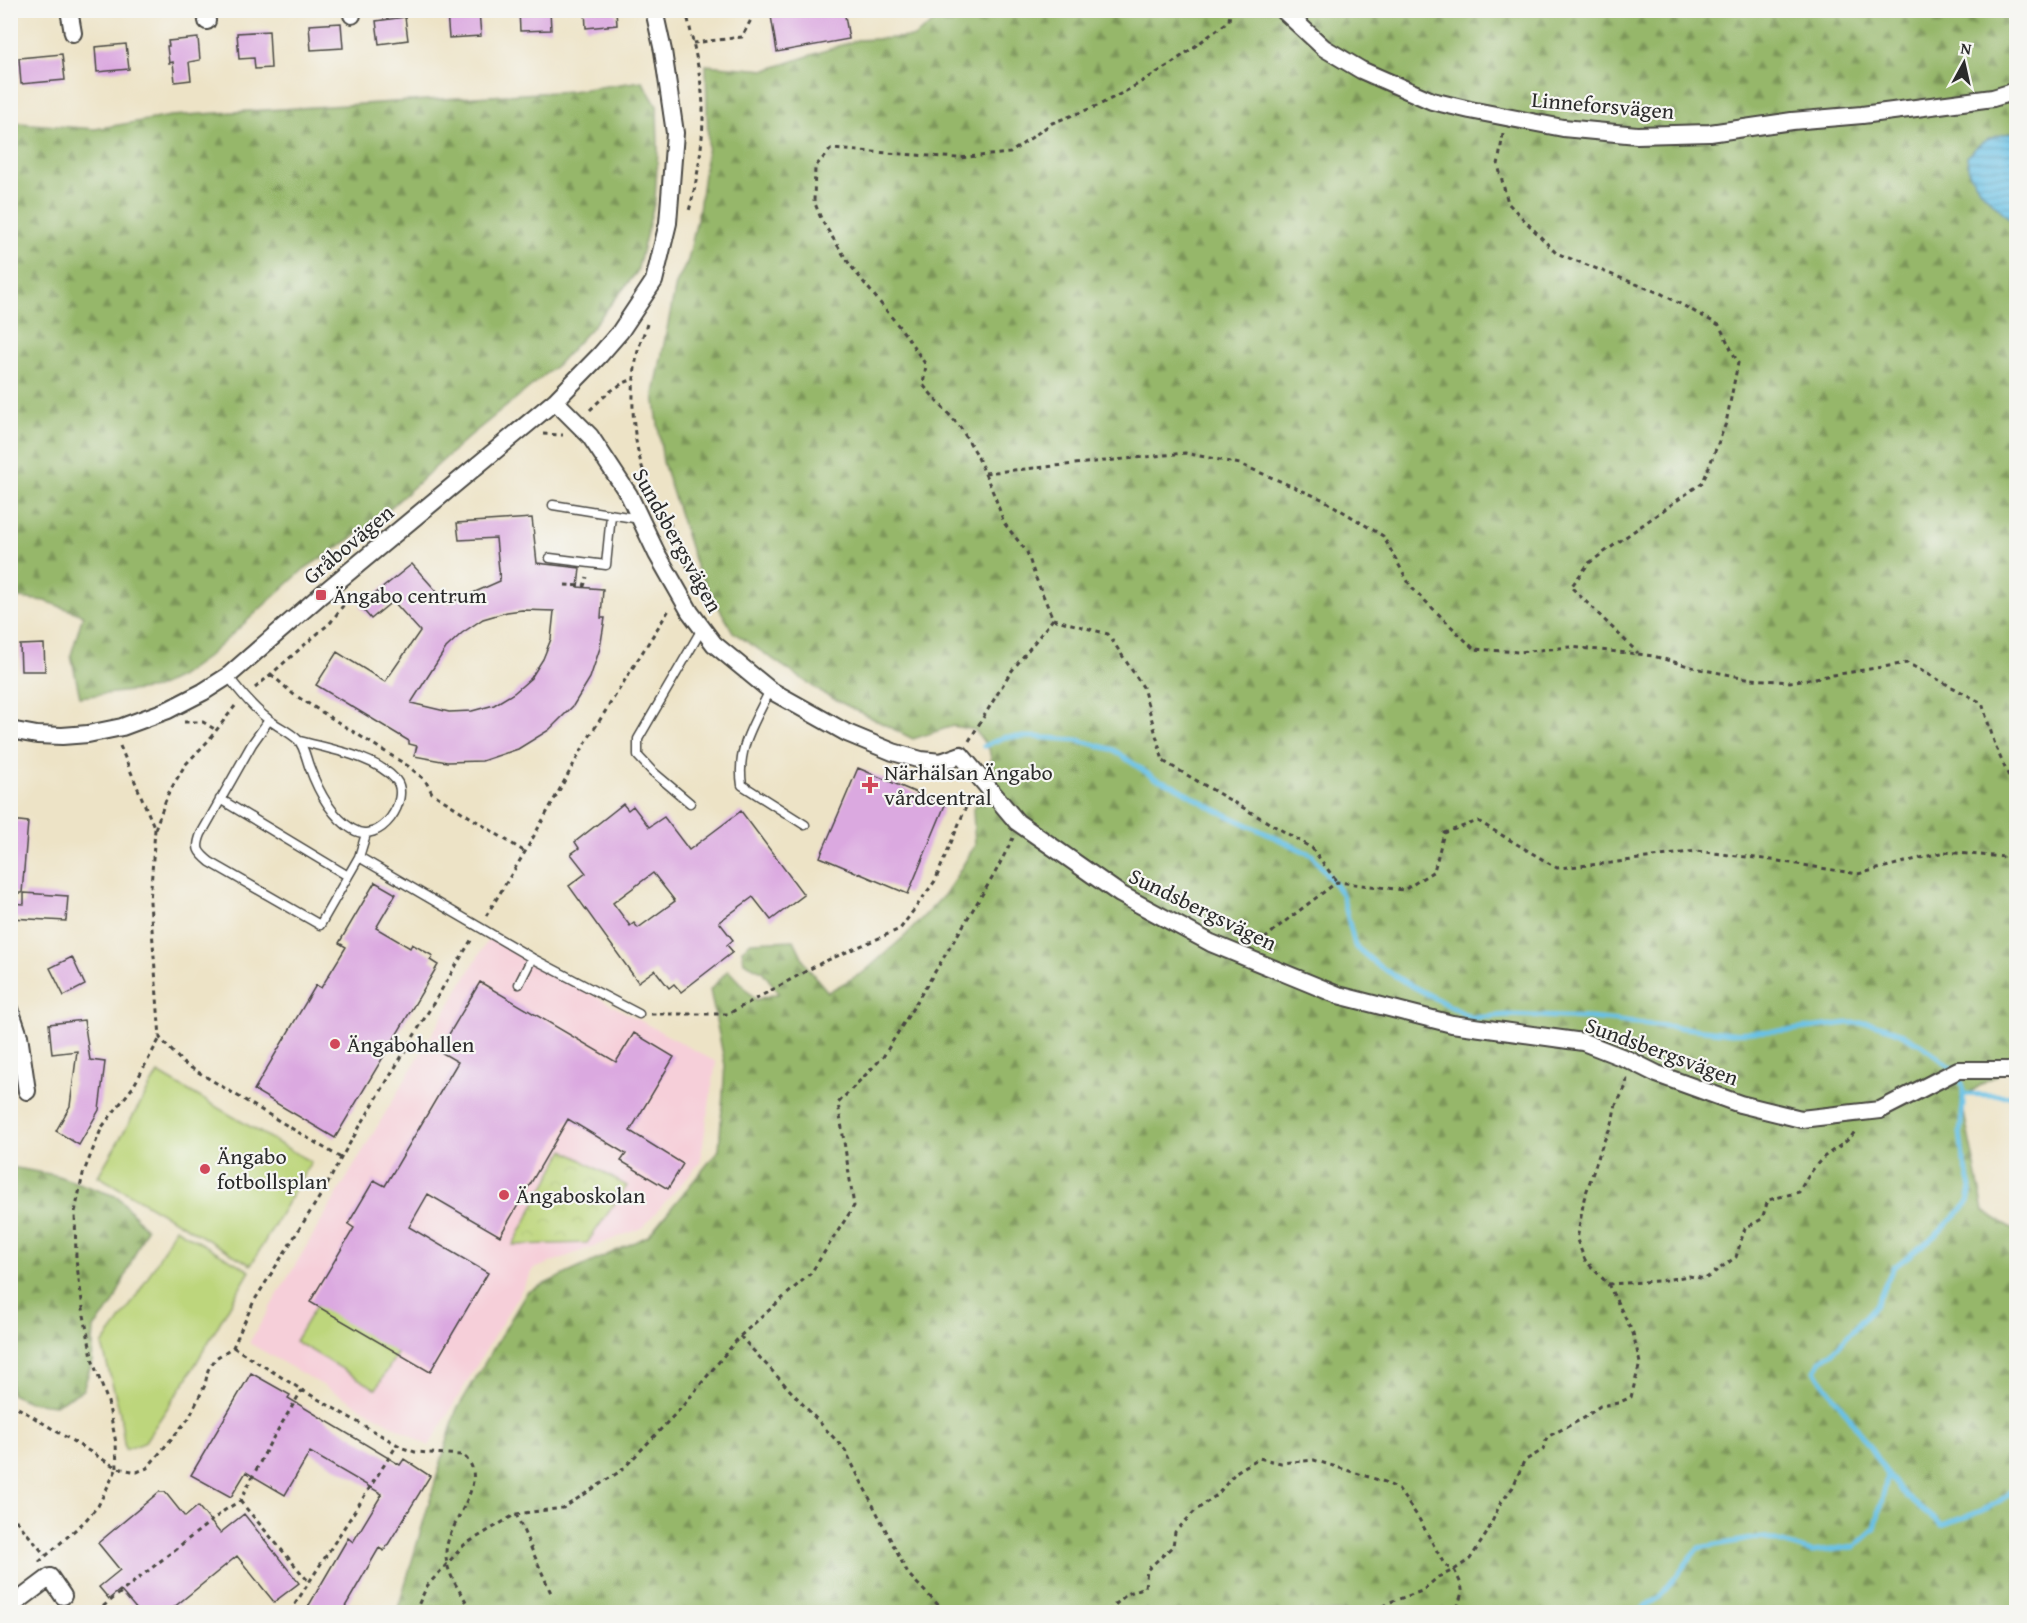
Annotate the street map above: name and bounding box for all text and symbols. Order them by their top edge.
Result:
north arrow [1934,33,1994,93]
text: N [1959,36,1973,61]
street label: Linneforsvägen [1530,83,1676,127]
street label: Sundsbergsvägen [625,462,731,619]
street label: Gråbovägen [296,496,401,591]
place label: Ängabo centrum [333,579,487,611]
marker: Ängabo centrum [314,588,328,602]
place label: Närhälsan Ängabo vårdcentral [884,756,1053,813]
marker: Närhälsan Ängabo vårdcentral [861,776,879,794]
street label: Sundsbergsvägen [1124,859,1283,959]
street label: Sundsbergsvägen [1581,1008,1744,1094]
place label: Ängabohallen [347,1028,475,1060]
marker: Ängabohallen [328,1037,342,1051]
place label: Ängabo fotbollsplan [217,1140,328,1197]
marker: Ängabo fotbollsplan [198,1162,212,1176]
place label: Ängaboskolan [516,1179,646,1211]
marker: Ängaboskolan [497,1188,511,1202]

